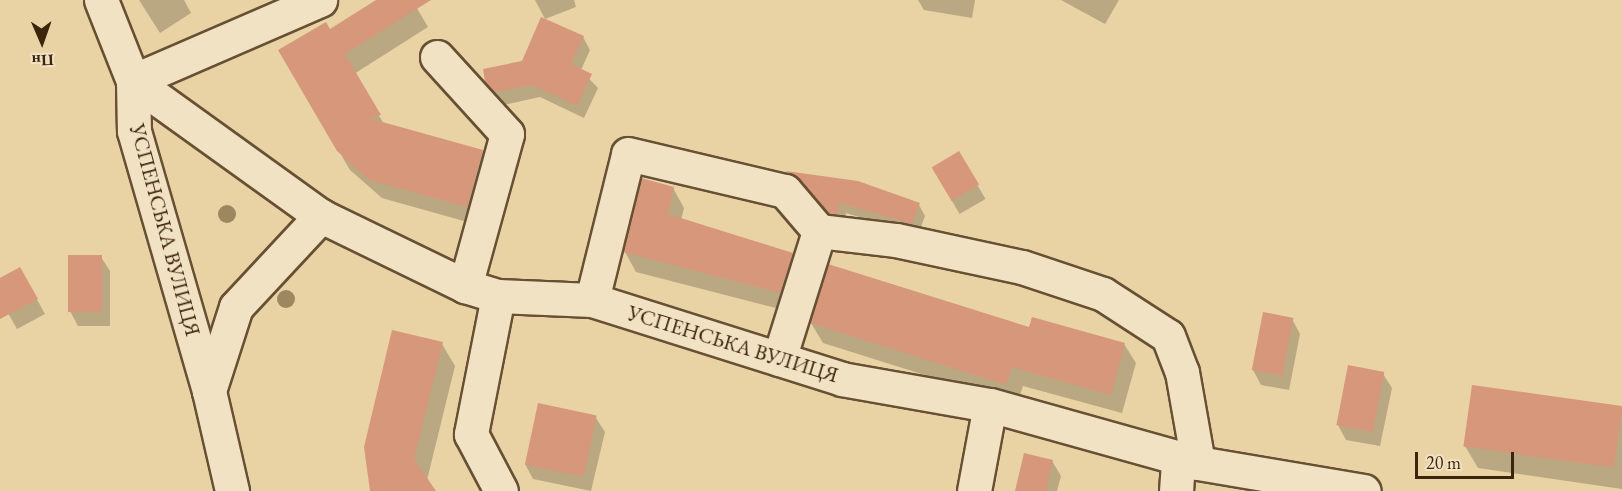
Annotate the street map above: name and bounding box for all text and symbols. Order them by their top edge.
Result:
north arrow [12,12,72,72]
text: Пн [31,50,54,71]
street label: УСПЕНСЬКА ВУЛИЦЯ [124,121,206,339]
street label: УСПЕНСЬКА ВУЛИЦЯ [625,300,841,388]
scale bar [1418,440,1517,478]
text: 20 m [1426,451,1461,474]

